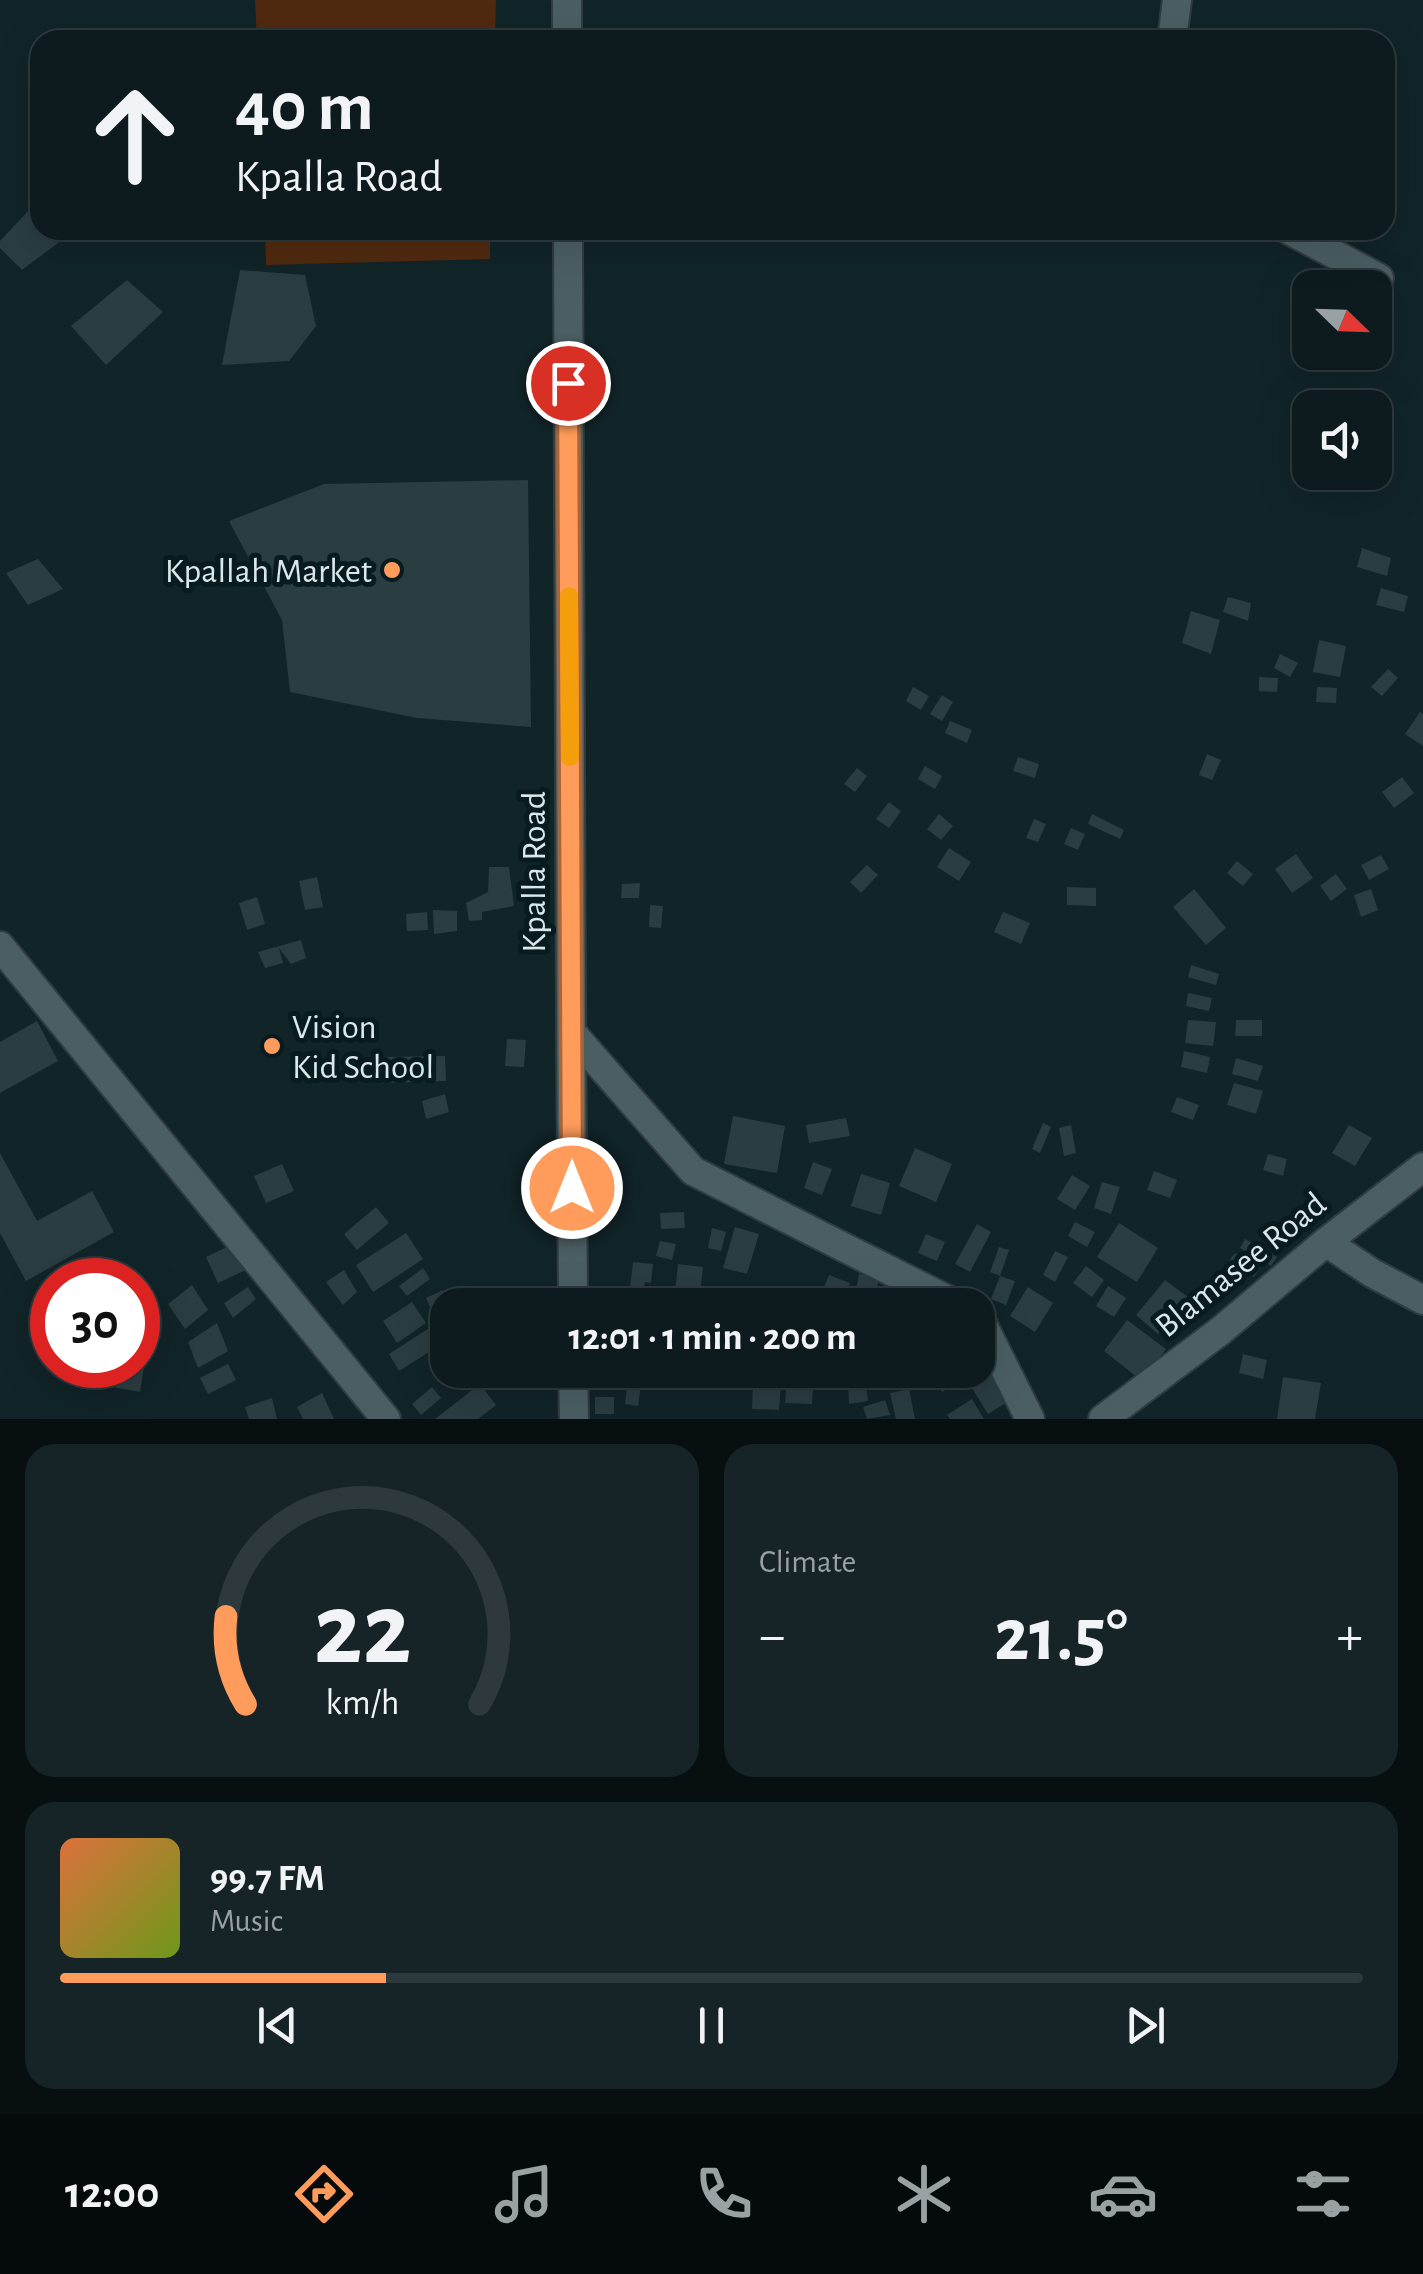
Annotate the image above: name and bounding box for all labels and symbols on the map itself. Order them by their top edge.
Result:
north arrow [1292,270,1392,370]
pin [526,341,611,426]
place label: Kpallah Market [165,554,372,589]
marker: Kpallah Market [381,559,403,581]
street label: Kpalla Road [517,791,552,953]
place label: Vision Kid School [292,1010,434,1085]
marker: Vision Kid School [261,1035,283,1057]
position arrow [520,1136,624,1240]
street label: Blamasee Road [1149,1186,1333,1344]
speed limit sign: 30 [30,1258,160,1388]

